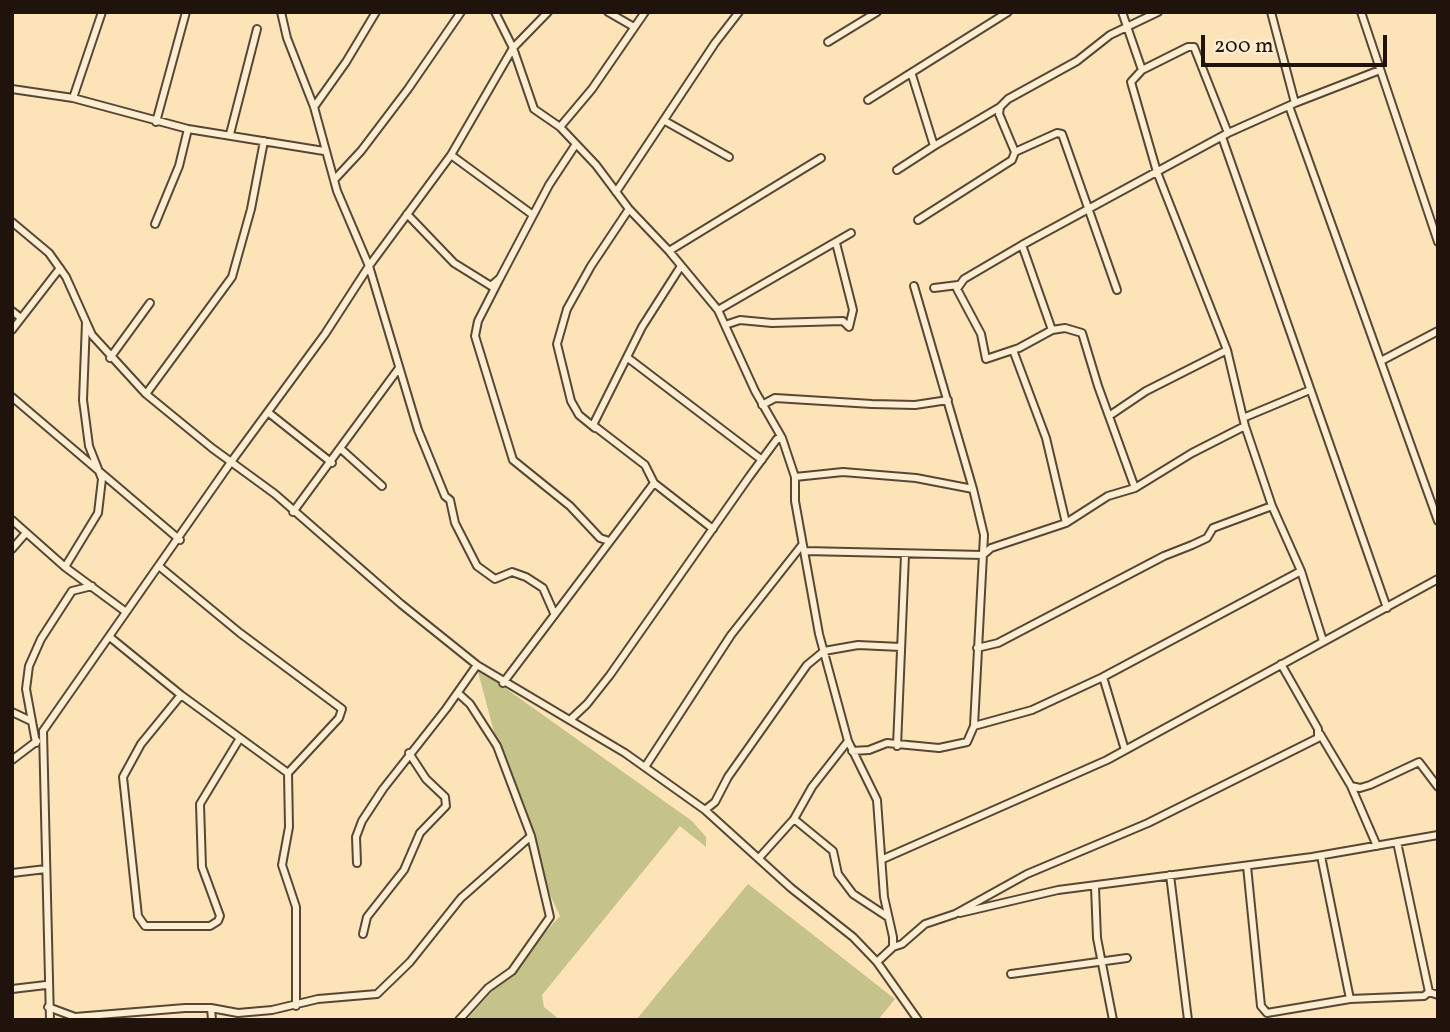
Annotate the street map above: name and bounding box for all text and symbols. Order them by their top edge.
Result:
scale bar [1205,21,1390,65]
text: 200 m [1214,32,1274,61]

